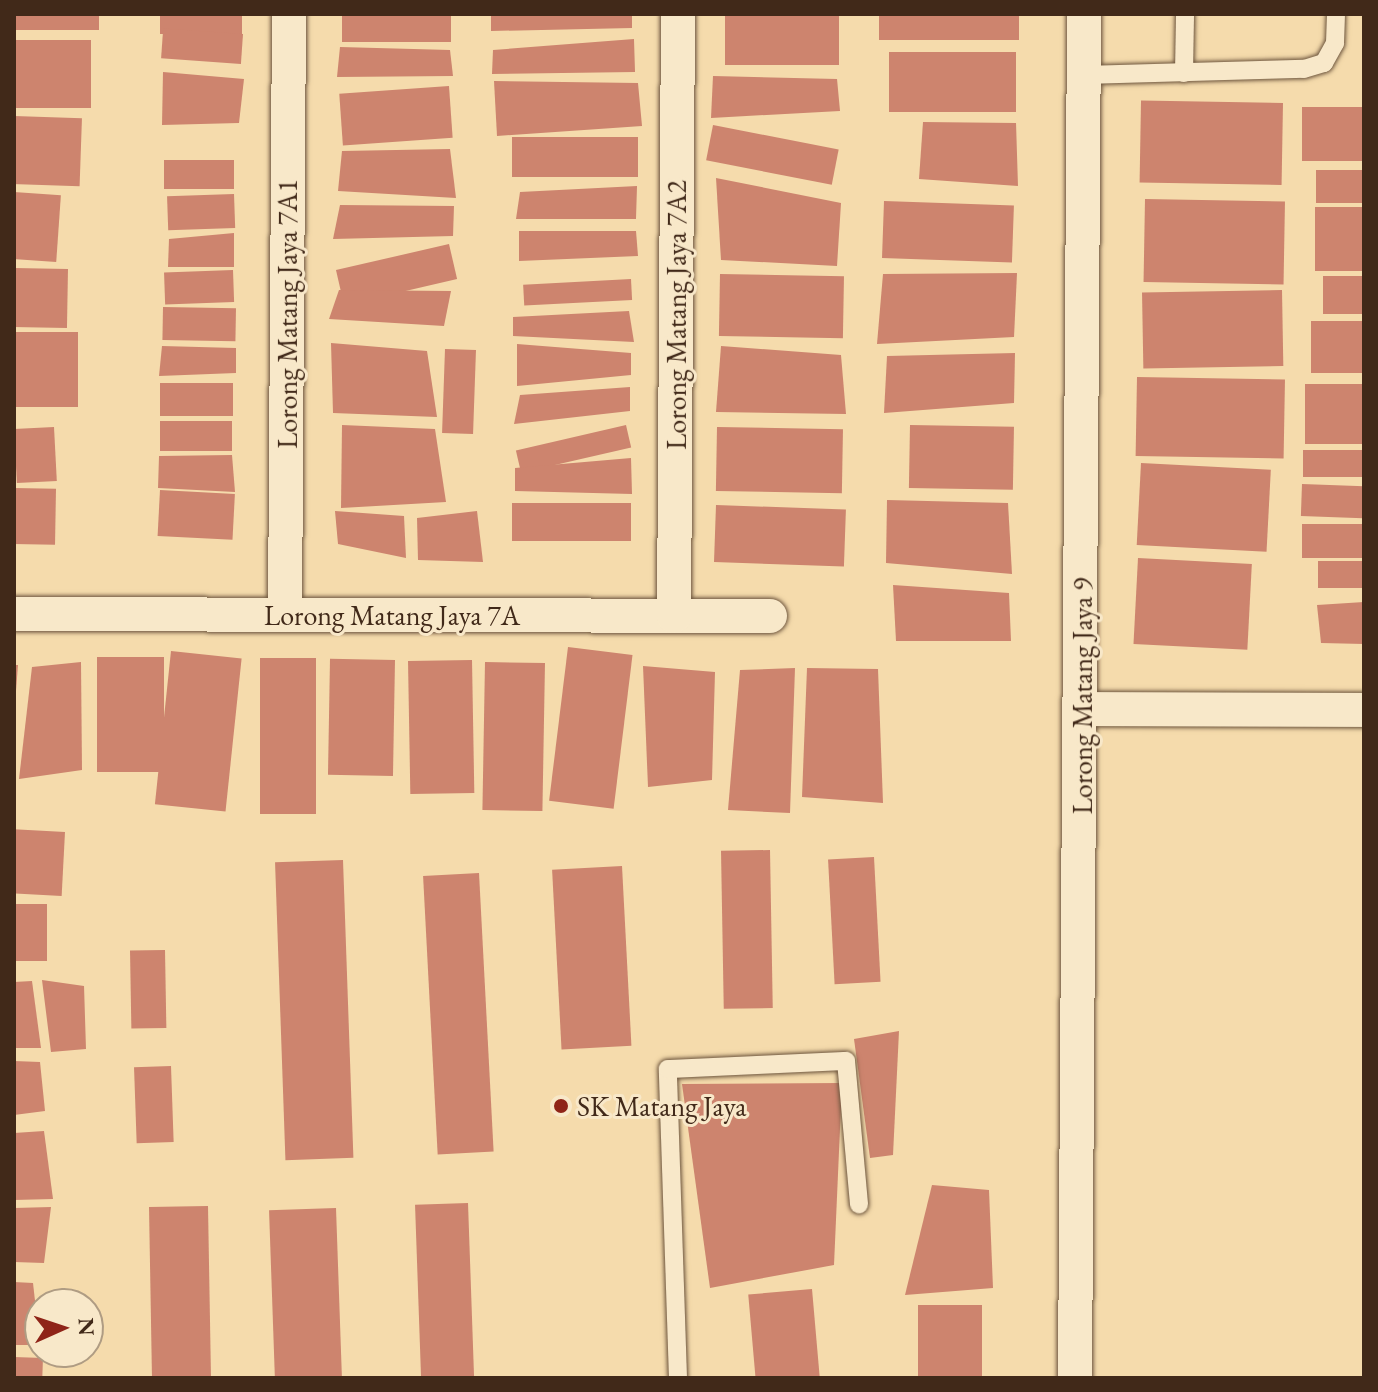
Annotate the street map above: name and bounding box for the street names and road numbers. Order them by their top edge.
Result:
street label: Lorong Matang Jaya 7A1 [270,179,304,449]
street label: Lorong Matang Jaya 7A2 [659,180,693,450]
street label: Lorong Matang Jaya 9 [1065,578,1099,814]
street label: Lorong Matang Jaya 7A [264,598,520,632]

